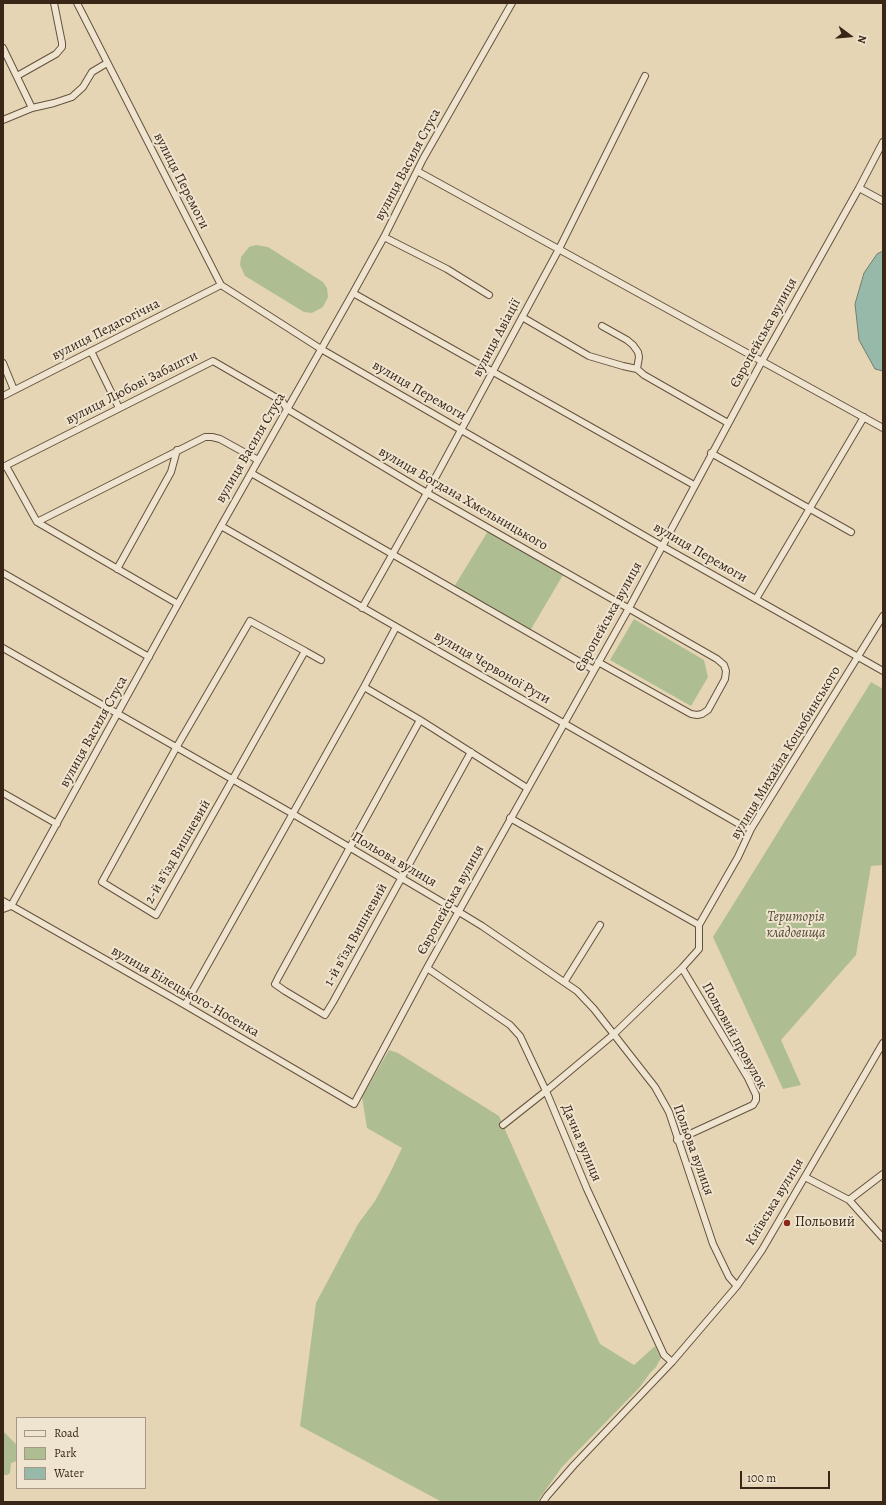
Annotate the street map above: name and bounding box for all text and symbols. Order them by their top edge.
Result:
north arrow [830,16,870,56]
text: N [854,34,870,45]
street label: вулиця Василя Стуса [371,106,445,224]
street label: вулиця Перемоги [150,130,212,232]
street label: Європейська вулиця [727,275,801,391]
street label: вулиця Педагогічна [49,296,163,364]
street label: вулиця Авіації [469,296,525,380]
street label: вулиця Любові Забашти [63,347,201,429]
street label: вулиця Перемоги [369,357,469,425]
street label: вулиця Василя Стуса [213,390,289,506]
street label: вулиця Богдана Хмельницького [375,444,551,554]
street label: вулиця Перемоги [650,519,750,587]
street label: Європейська вулиця [572,559,646,675]
street label: вулиця Червоної Рути [431,628,553,708]
street label: вулиця Михайла Коцюбинського [727,663,845,843]
street label: вулиця Василя Стуса [56,673,132,791]
street label: 2-й вʼїзд Вишневий [141,797,215,907]
street label: Польова вулиця [348,829,440,891]
street label: Європейська вулиця [414,842,488,958]
street label: 1-й в'їзд Вишневий [321,881,391,989]
park label: Територія кладовища [766,910,826,942]
street label: вулиця Білецького-Носенка [108,943,262,1041]
street label: Польовий провулок [698,980,770,1092]
street label: Дачна вулиця [557,1102,605,1184]
street label: Польова вулиця [669,1102,717,1198]
street label: Київська вулиця [742,1155,808,1249]
place label: Польовий [795,1215,855,1231]
marker: Польовий [782,1218,792,1228]
legend [16,1417,146,1489]
text: Road [54,1425,79,1441]
text: Park [54,1445,77,1461]
scale bar [742,1463,832,1489]
text: Water [54,1465,84,1481]
text: 100 m [747,1470,776,1486]

